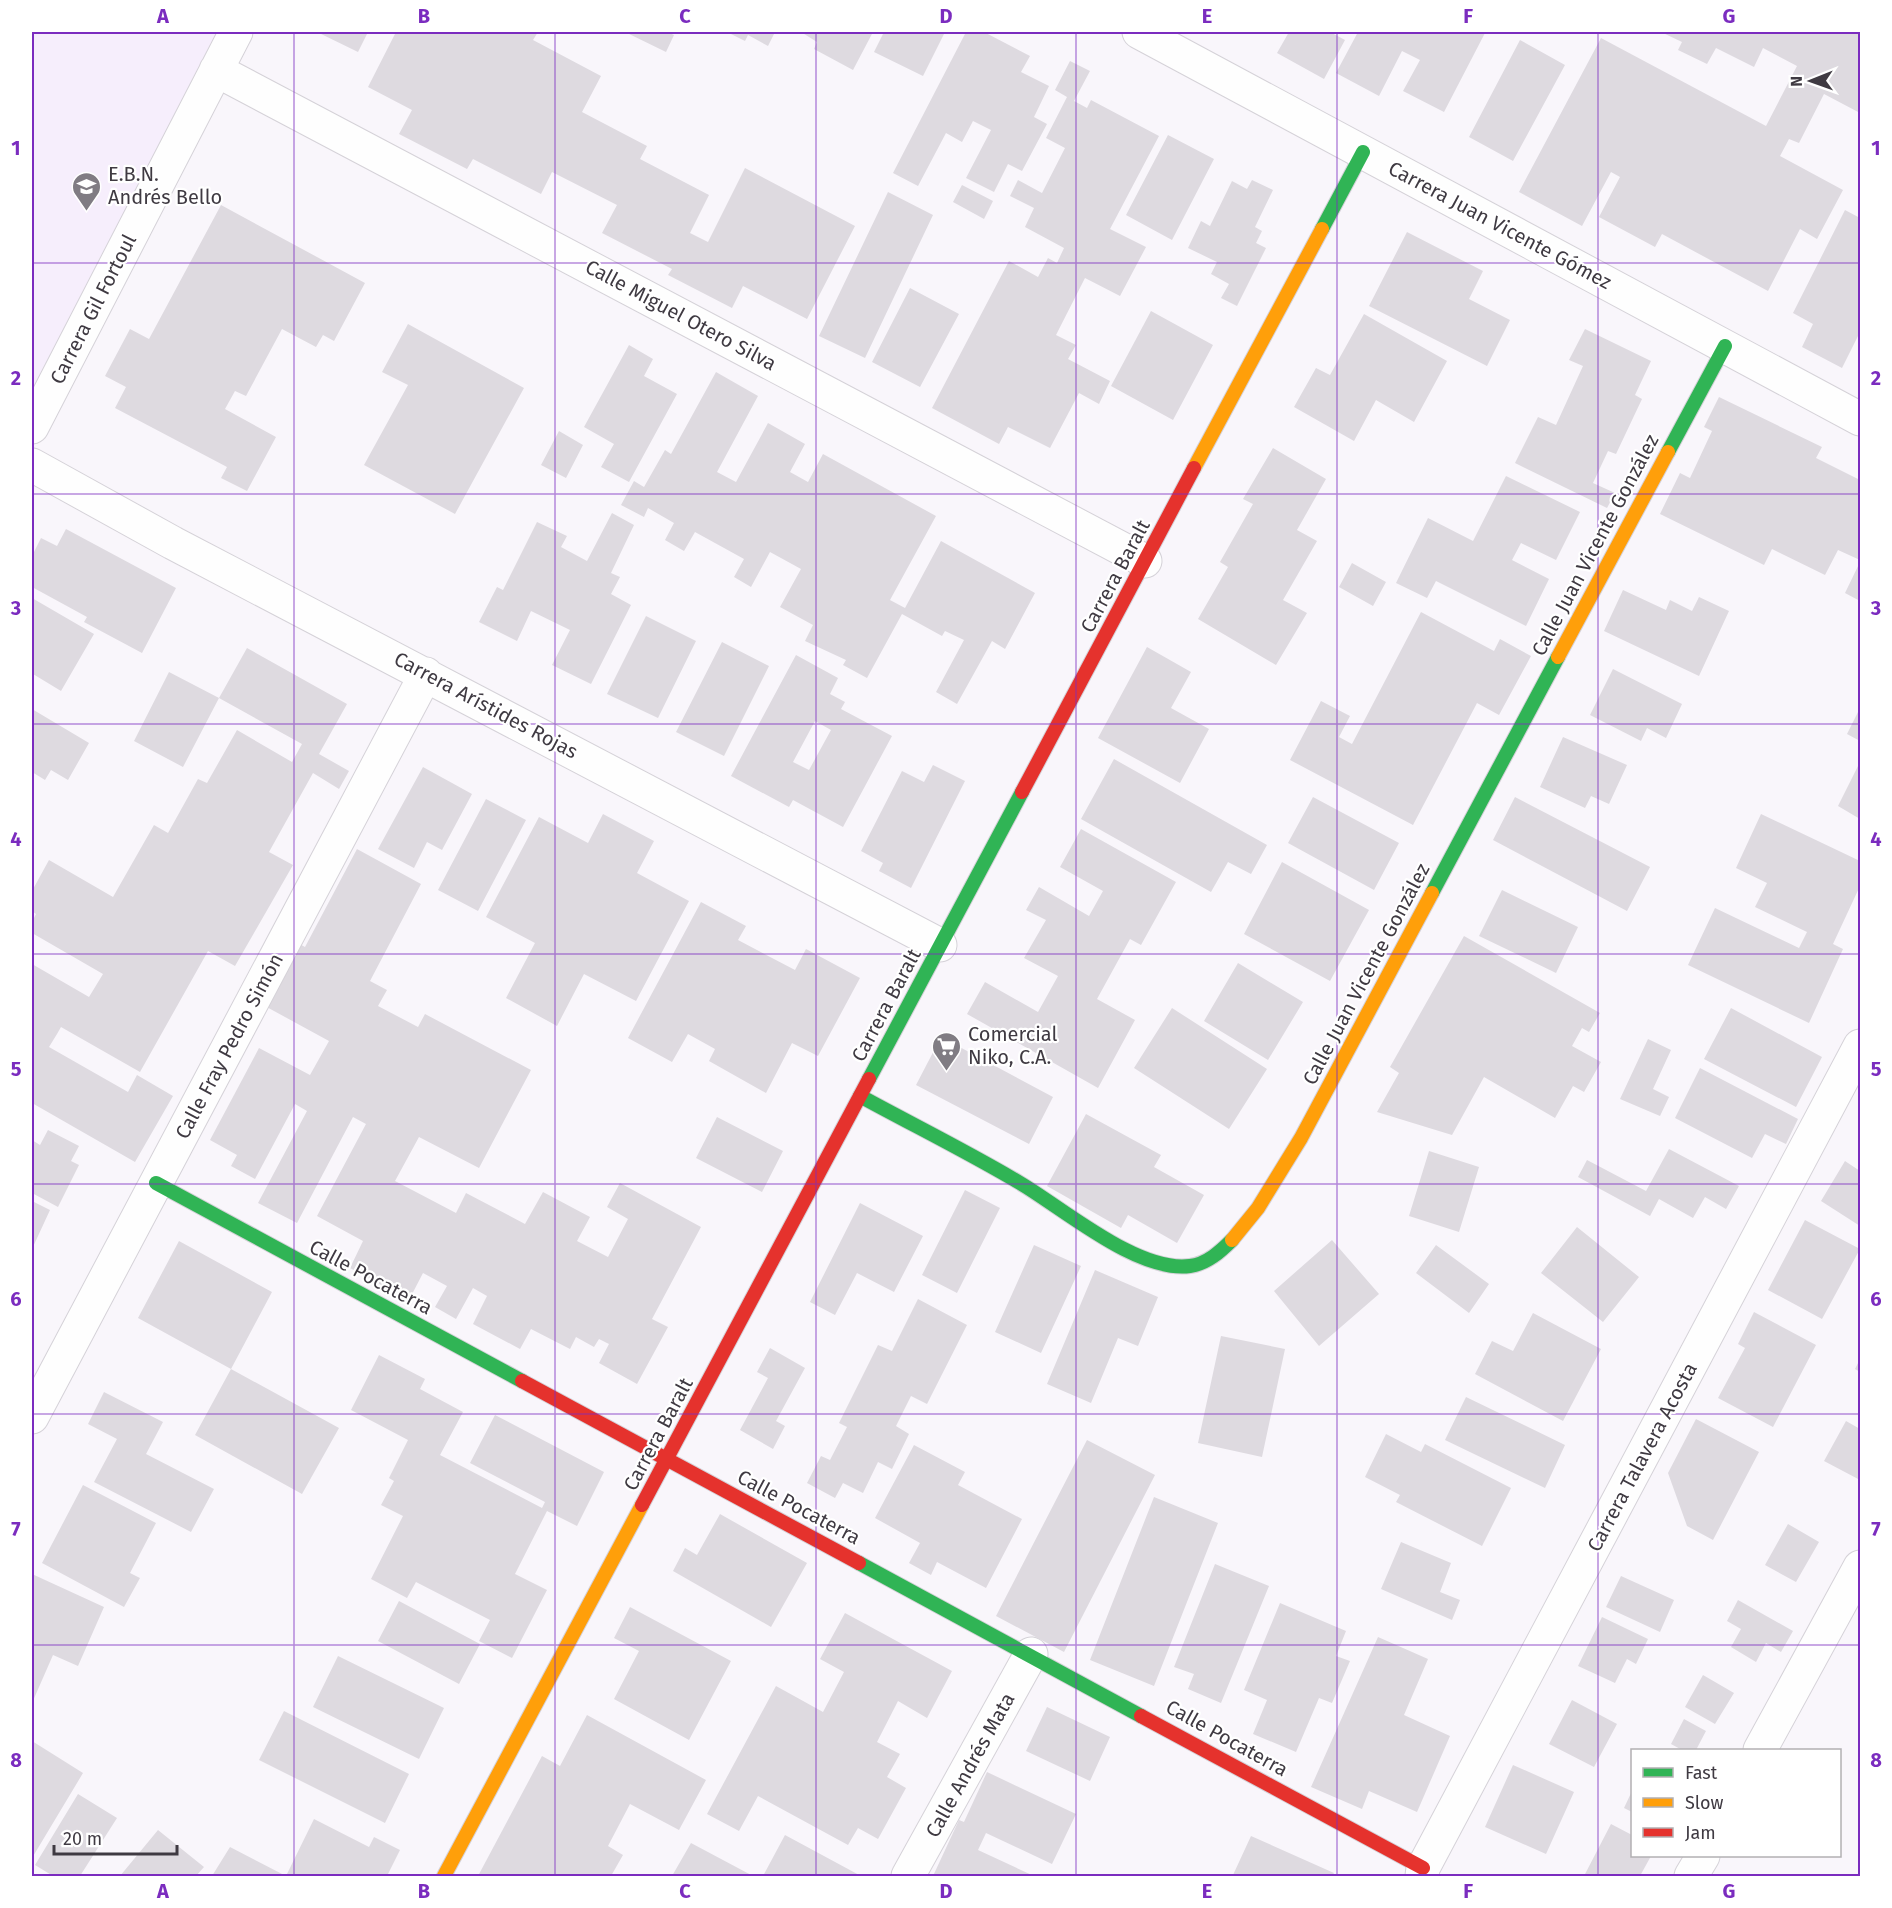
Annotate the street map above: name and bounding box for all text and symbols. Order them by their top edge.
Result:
text: A [156,4,170,28]
text: B [418,4,430,28]
text: C [679,4,691,28]
text: D [939,4,953,28]
text: E [1202,4,1212,28]
text: F [1463,4,1473,28]
text: G [1723,4,1735,28]
north arrow [1781,51,1841,111]
text: N [1787,76,1806,87]
text: 1 [11,136,21,160]
text: 1 [1871,136,1881,160]
street label: Carrera Juan Vicente Gómez [1384,156,1616,294]
place label: E.B.N. Andrés Bello [108,162,222,209]
school or university icon: E.B.N. Andrés Bello [71,170,103,212]
street label: Carrera Gil Fortoul [45,230,141,388]
street label: Calle Miguel Otero Silva [581,254,781,376]
text: 2 [11,366,21,390]
text: 2 [1871,366,1881,390]
street label: Calle Juan Vicente González [1526,430,1664,660]
street label: Carrera Baralt [1075,515,1155,637]
text: 3 [10,596,21,620]
text: 3 [1870,596,1881,620]
street label: Carrera Arístides Rojas [390,646,582,764]
text: 4 [10,827,22,851]
text: 4 [1870,827,1882,851]
street label: Calle Juan Vicente González [1297,859,1435,1089]
street label: Carrera Baralt [846,944,926,1066]
street label: Calle Fray Pedro Simón [170,949,288,1143]
place label: Comercial Niko, C.A. [968,1022,1058,1069]
supermarket icon: Comercial Niko, C.A. [931,1030,963,1072]
text: 5 [11,1057,22,1081]
text: 5 [1871,1057,1882,1081]
street label: Calle Pocaterra [305,1235,437,1319]
text: 6 [10,1287,22,1311]
text: 6 [1870,1287,1882,1311]
street label: Carrera Talavera Acosta [1582,1358,1702,1556]
street label: Carrera Baralt [618,1373,698,1495]
street label: Calle Pocaterra [733,1465,865,1549]
text: 7 [11,1517,21,1541]
text: 7 [1871,1517,1881,1541]
street label: Calle Andrés Mata [920,1688,1020,1842]
street label: Calle Pocaterra [1162,1695,1292,1781]
text: 8 [10,1748,22,1772]
text: 8 [1870,1748,1882,1772]
legend [1631,1749,1841,1857]
text: Fast [1685,1762,1718,1784]
text: Slow [1685,1792,1724,1814]
scale bar [54,1818,177,1856]
text: Jam [1685,1822,1716,1844]
text: 20 m [63,1828,102,1850]
text: A [156,1879,170,1903]
text: B [418,1879,430,1903]
text: C [679,1879,691,1903]
text: D [939,1879,953,1903]
text: E [1202,1879,1212,1903]
text: F [1463,1879,1473,1903]
text: G [1723,1879,1735,1903]

